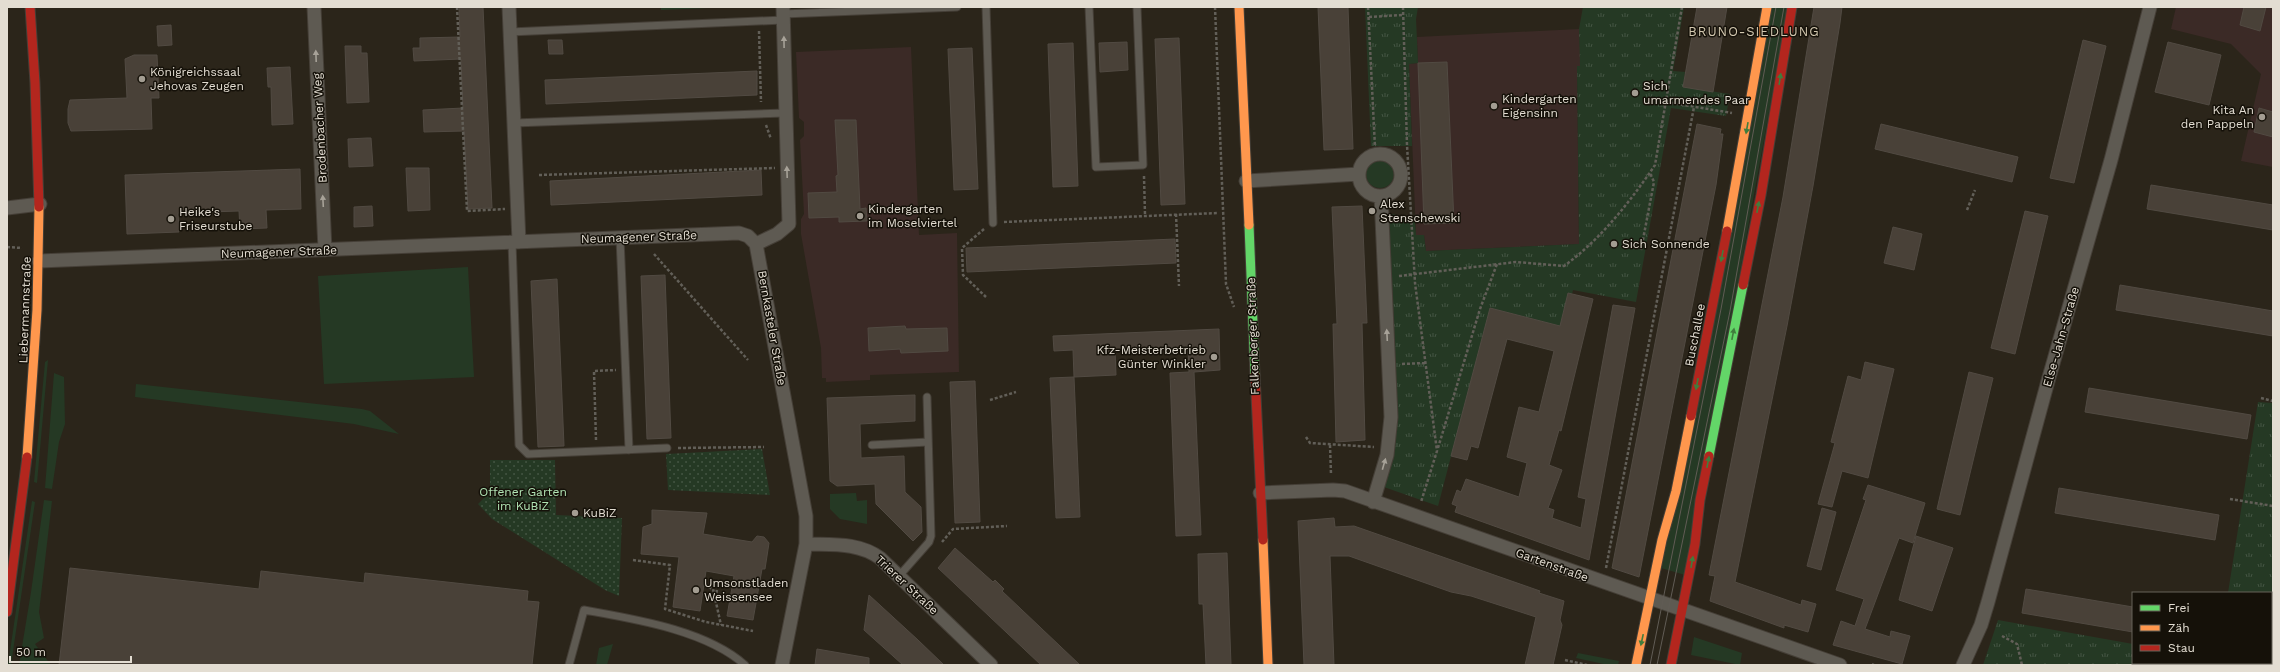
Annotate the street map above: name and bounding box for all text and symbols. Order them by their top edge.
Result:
district label: BRUNO-SIEDLUNG [1688,24,1820,39]
one-way arrow [781,35,787,48]
one-way arrow [313,50,320,62]
place label: Königreichssaal Jehovas Zeugen [150,65,244,93]
street label: Brodenbacher Weg [310,72,330,183]
one-way arrow [1777,73,1783,85]
marker: Königreichssaal Jehovas Zeugen [137,74,147,84]
place label: Sich umarmendes Paar [1643,79,1750,107]
marker: Sich umarmendes Paar [1630,88,1640,98]
place label: Kindergarten Eigensinn [1502,92,1577,120]
marker: Kindergarten Eigensinn [1489,101,1499,111]
place label: Kita An den Pappeln [2181,103,2254,131]
marker: Kita An den Pappeln [2257,112,2267,122]
one-way arrow [1743,122,1749,134]
one-way arrow [784,165,790,178]
one-way arrow [320,194,326,207]
place label: Alex Stenschewski [1380,197,1461,225]
one-way arrow [1756,201,1762,213]
place label: Kindergarten im Moselviertel [868,202,958,230]
place label: Heike's Friseurstube [179,205,252,233]
marker: Alex Stenschewski [1367,206,1377,216]
marker: Kindergarten im Moselviertel [855,211,865,221]
marker: Heike's Friseurstube [166,214,176,224]
street label: Neumagener Straße [581,228,697,246]
place label: Sich Sonnende [1622,237,1710,251]
marker: Sich Sonnende [1609,239,1619,249]
street label: Neumagener Straße [221,243,337,261]
one-way arrow [1719,250,1725,262]
street label: Liebermannstraße [16,256,34,364]
street label: Bernkasteler Straße [755,269,789,387]
street label: Falkenberger Straße [1244,277,1262,395]
street label: Else-Jahn-Straße [2040,285,2082,389]
street label: Buschallee [1682,302,1708,368]
one-way arrow [1730,328,1736,341]
one-way arrow [1384,329,1391,341]
place label: Kfz-Meisterbetrieb Günter Winkler [1096,343,1206,371]
marker: Kfz-Meisterbetrieb Günter Winkler [1209,352,1219,362]
one-way arrow [1694,377,1700,390]
one-way arrow [1705,456,1711,468]
one-way arrow [1381,458,1387,470]
park label: Offener Garten im KuBiZ [479,485,567,513]
place label: KuBiZ [583,506,616,520]
marker: KuBiZ [570,508,580,518]
street label: Gartenstraße [1514,545,1590,585]
street label: Trierer Straße [873,552,941,618]
one-way arrow [1689,555,1695,568]
place label: Umsonstladen Weissensee [704,576,789,604]
marker: Umsonstladen Weissensee [691,585,701,595]
legend [2132,592,2272,664]
text: Frei [2168,601,2190,615]
text: Zäh [2168,621,2190,635]
one-way arrow [1638,634,1644,646]
scale bar [10,638,131,664]
text: Stau [2168,641,2195,655]
text: 50 m [16,645,46,659]

